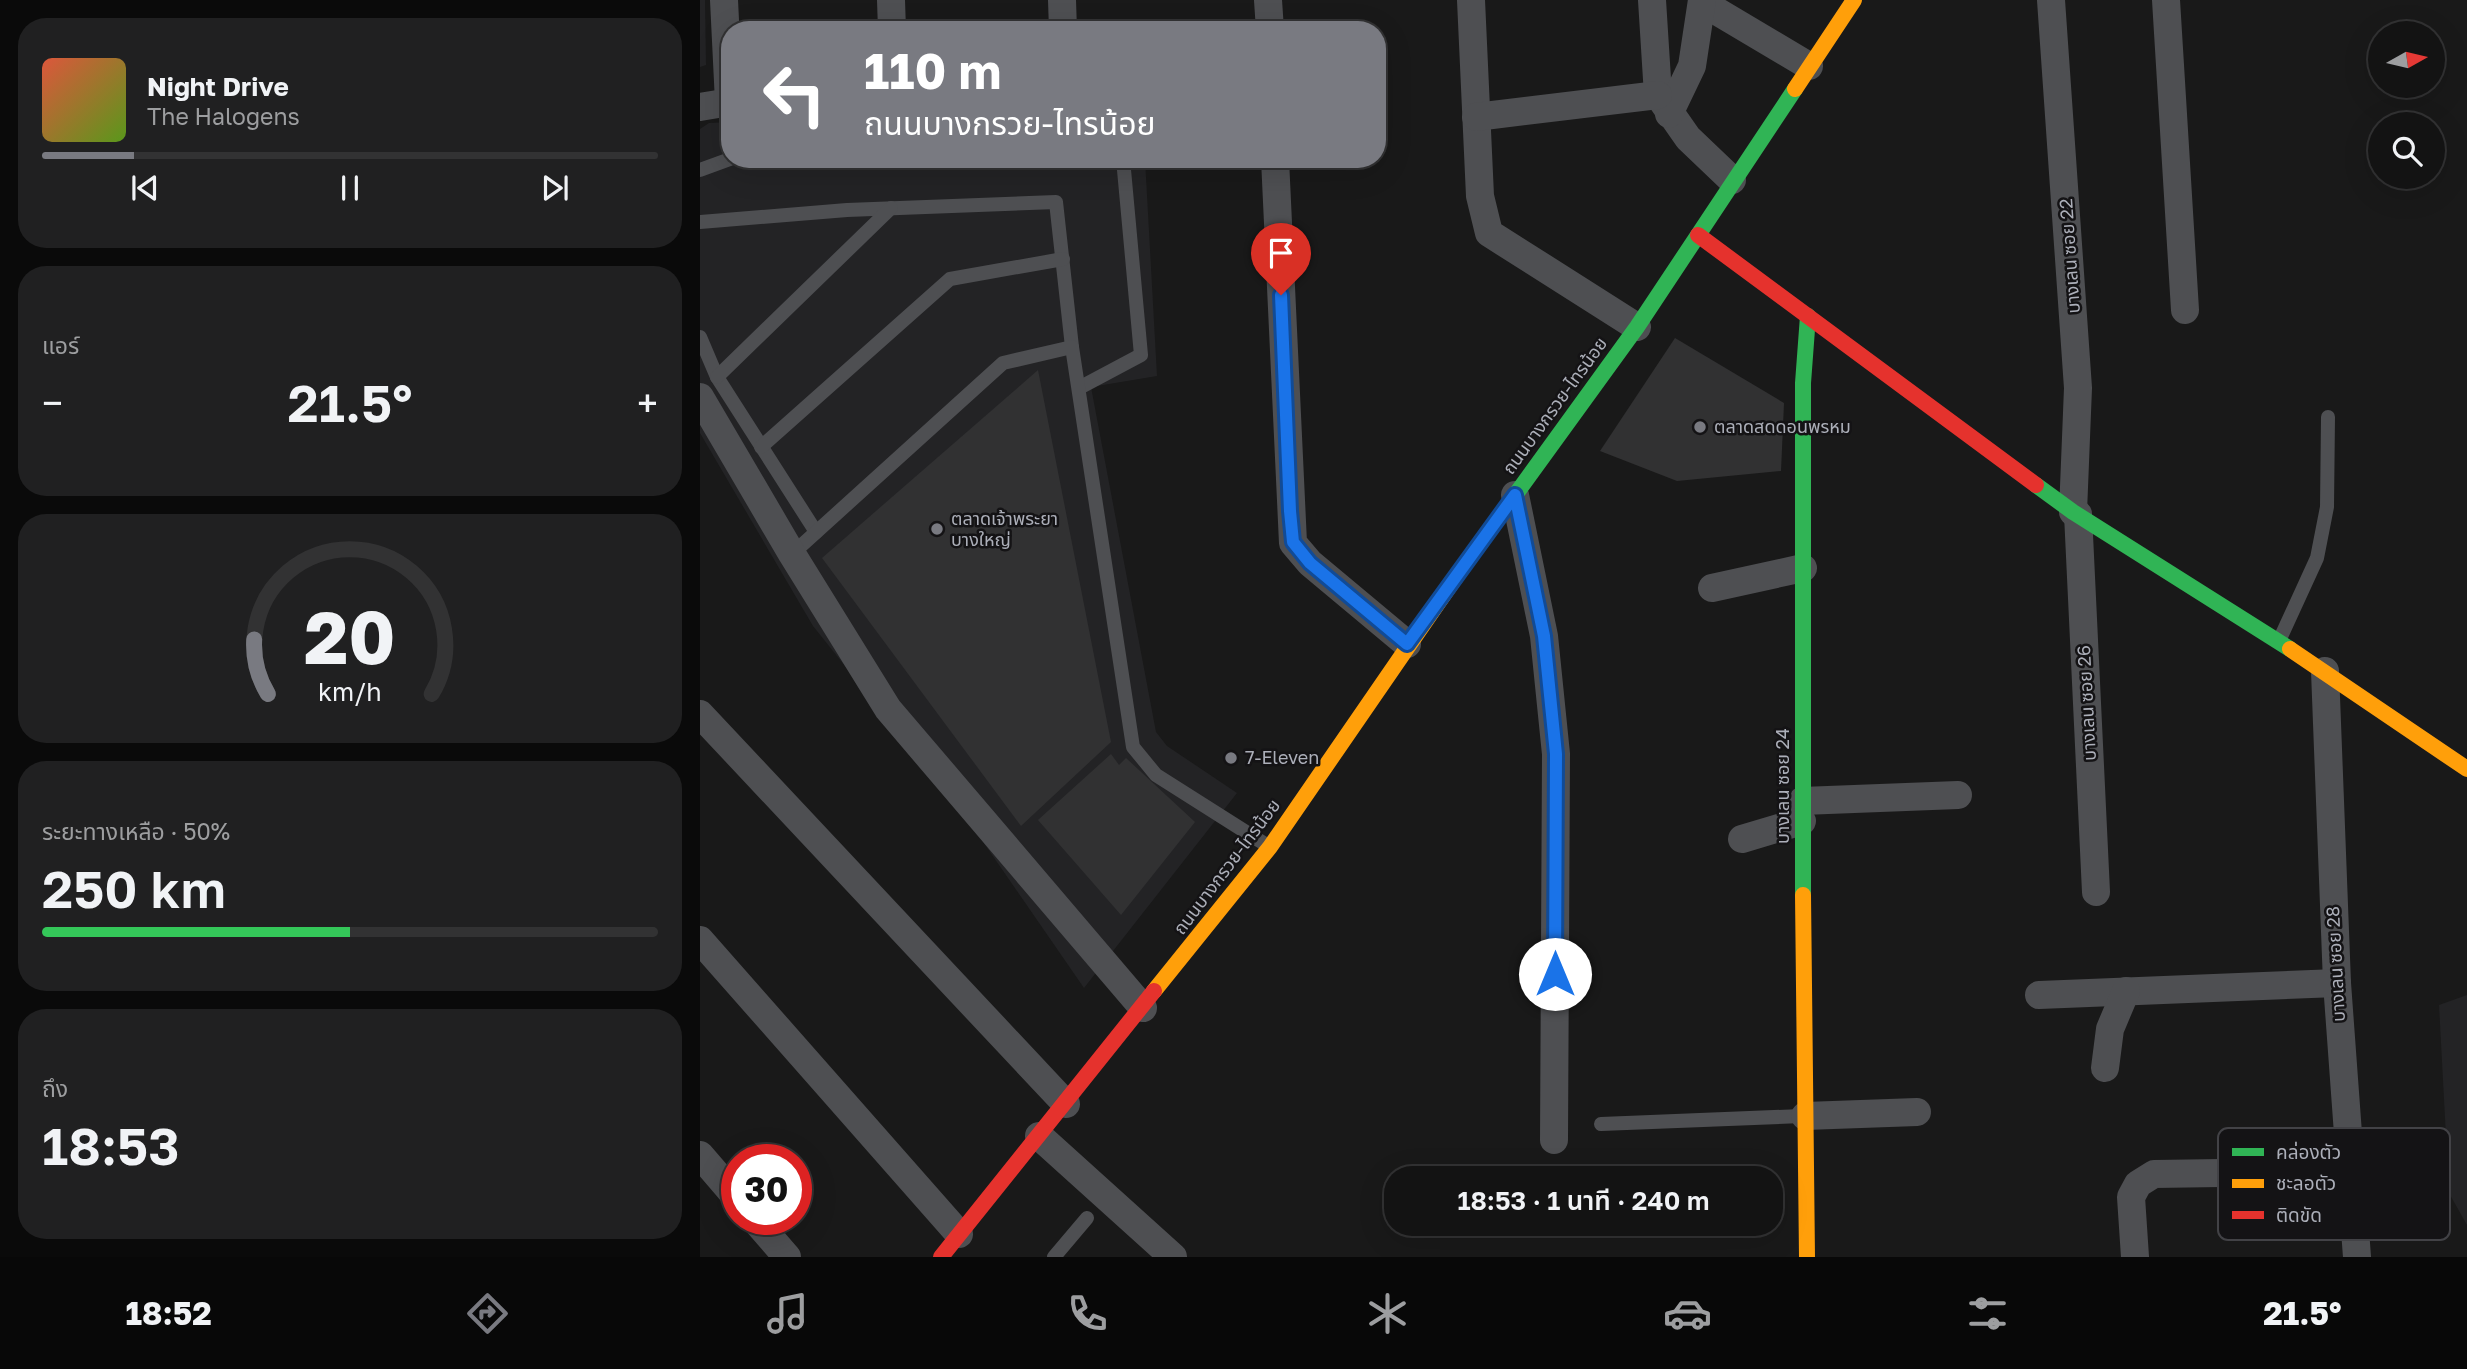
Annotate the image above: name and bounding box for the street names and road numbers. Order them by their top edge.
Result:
street label: บางเลน ซอย 22 [2054,198,2084,314]
street label: ถนนบางกรวย-ไทรน้อย [1497,333,1611,478]
street label: บางเลน ซอย 26 [2072,645,2100,761]
street label: บางเลน ซอย 24 [1771,728,1793,844]
street label: ถนนบางกรวย-ไทรน้อย [1168,794,1284,939]
street label: บางเลน ซอย 28 [2321,906,2349,1022]

